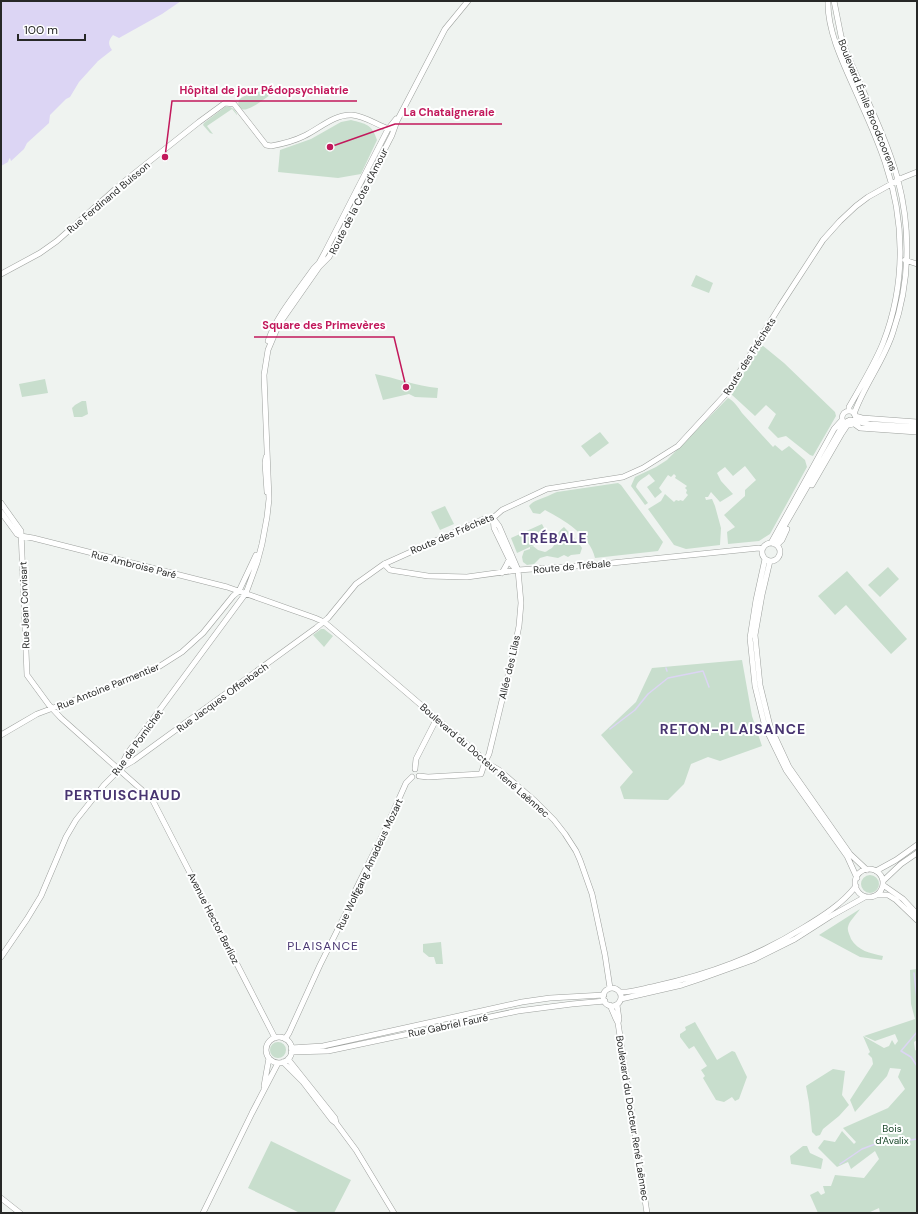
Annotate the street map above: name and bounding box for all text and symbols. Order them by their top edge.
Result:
scale bar [18,16,85,42]
text: 100 m [24,22,58,38]
street label: Boulevard Émile Broodcoorens [835,37,900,173]
callout: Hôpital de jour Pédopsychiatrie [172,78,357,101]
text: Hôpital de jour Pédopsychiatrie [179,83,349,97]
callout: La Chataigneraie [395,101,502,124]
text: La Chataigneraie [403,105,495,119]
street label: Route de la Côte d'Amour [326,146,391,257]
street label: Rue Ferdinand Buisson [64,159,153,236]
callout: Square des Primevères [254,314,394,337]
street label: Route des Fréchets [720,315,779,398]
text: Square des Primevères [262,318,386,332]
street label: Route des Fréchets [408,510,496,557]
district label: TRÉBALE [520,529,588,547]
street label: Rue Ambroise Paré [90,548,178,581]
street label: Route de Trébale [533,557,612,576]
street label: Rue Jean Corvisart [16,561,33,649]
street label: Allée des Lilas [496,634,523,700]
street label: Rue Antoine Parmentier [55,660,162,713]
street label: Rue Jacques Offenbach [174,660,271,735]
street label: Boulevard du Docteur René Laënnec [417,701,552,820]
street label: Rue de Pornichet [109,707,166,778]
district label: RETON-PLAISANCE [660,720,806,738]
district label: PERTUISCHAUD [64,786,182,804]
street label: Rue Wolfgang Amadeus Mozart [333,796,406,932]
street label: Avenue Hector Berlioz [185,870,243,967]
district label: PLAISANCE [287,938,359,954]
street label: Rue Gabriel Fauré [407,1011,490,1040]
street label: Boulevard du Docteur René Laënnec [613,1034,652,1202]
park label: Bois d'Avalix [875,1122,909,1147]

